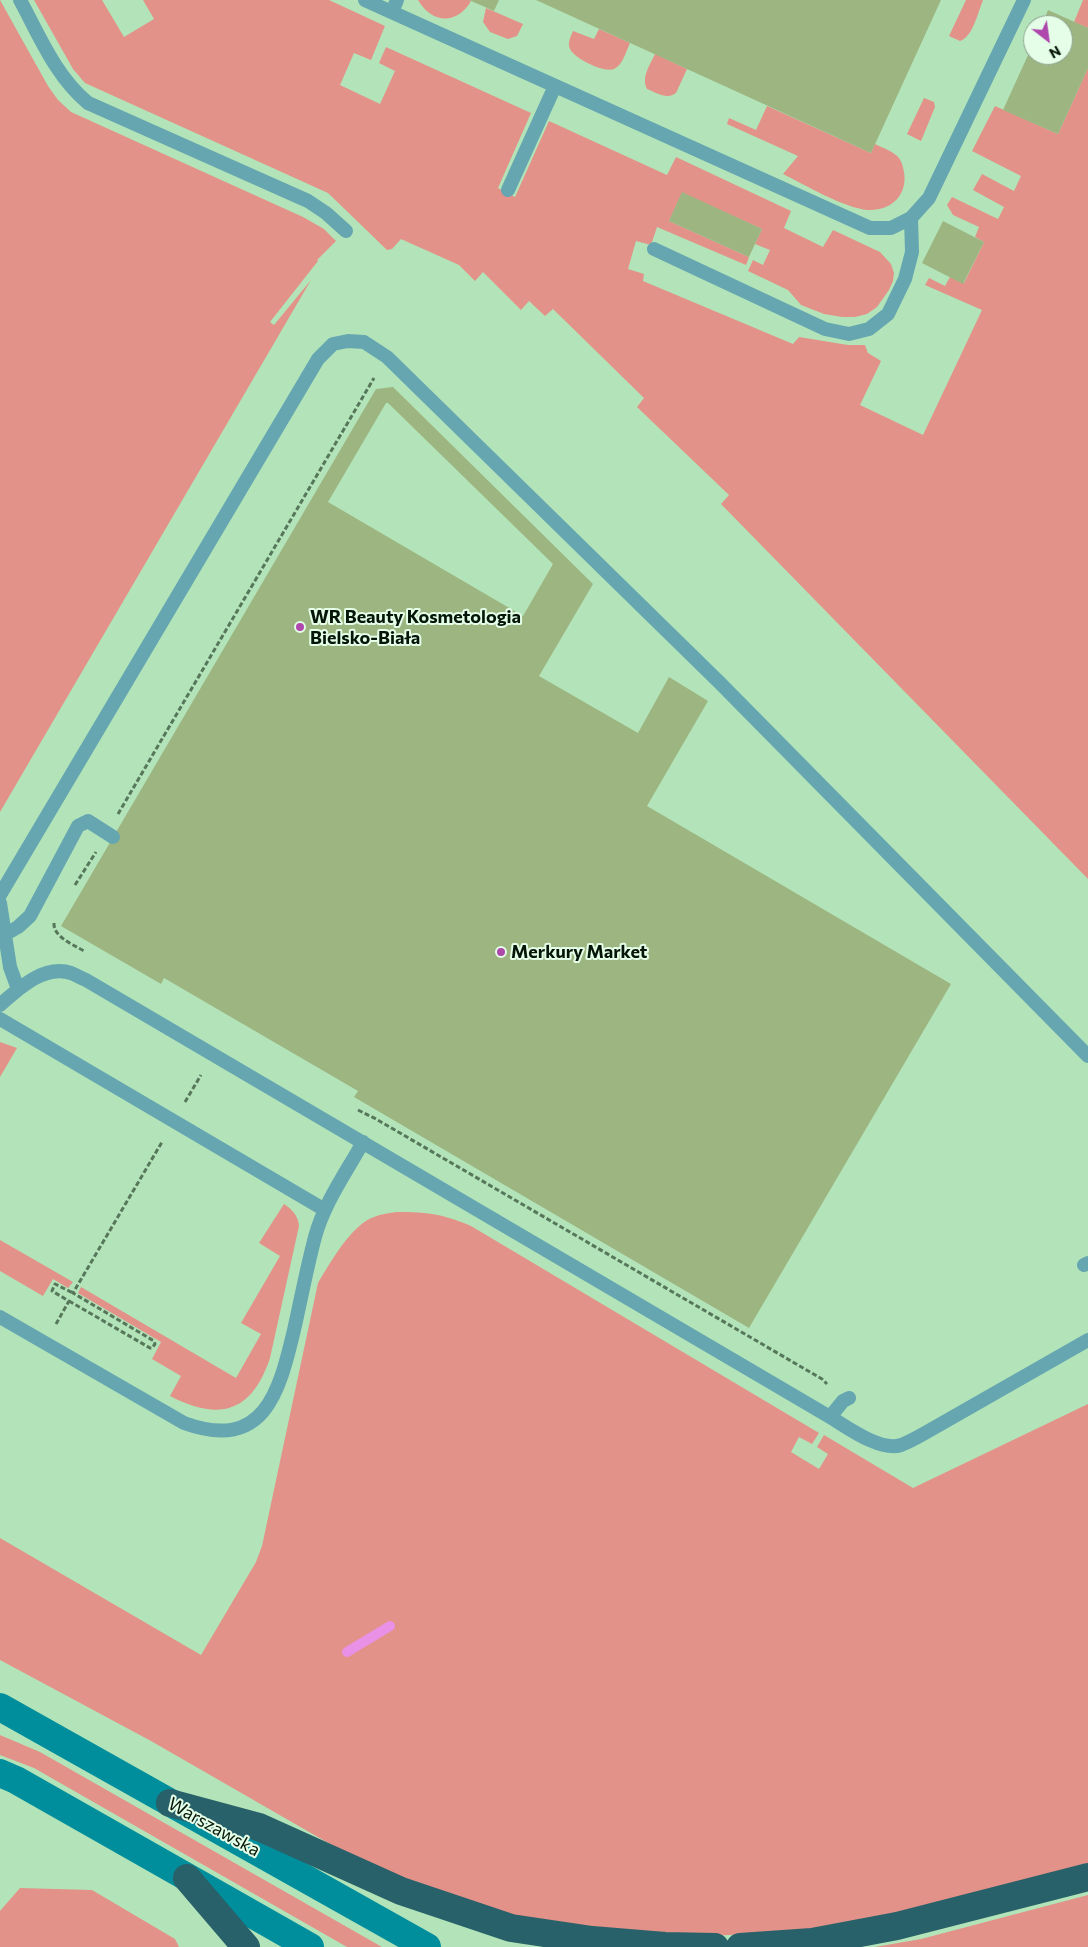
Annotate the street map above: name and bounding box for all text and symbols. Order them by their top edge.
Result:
north arrow [1023,15,1073,65]
text: N [1046,43,1064,63]
place label: WR Beauty Kosmetologia Bielsko-Biała [310,606,521,649]
marker: WR Beauty Kosmetologia Bielsko-Biała [294,621,306,633]
place label: Merkury Market [511,941,647,963]
marker: Merkury Market [495,946,507,958]
street label: Warszawska [164,1793,264,1861]

